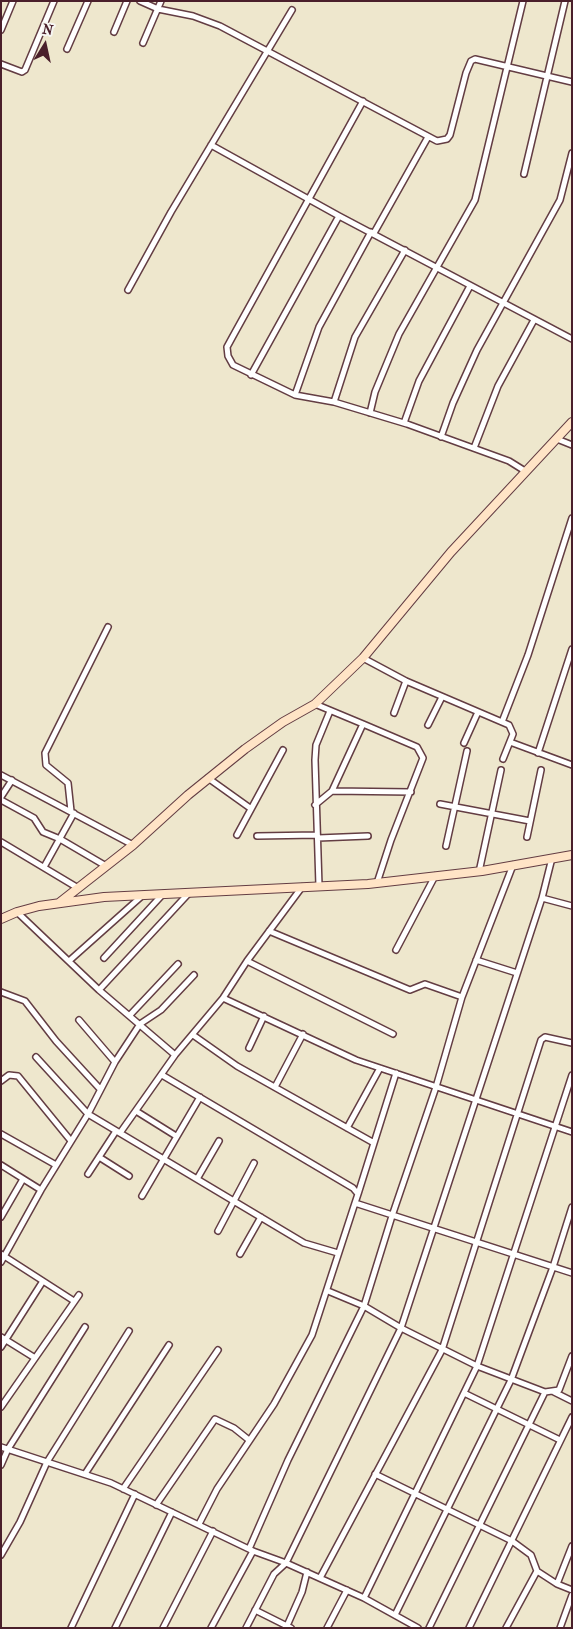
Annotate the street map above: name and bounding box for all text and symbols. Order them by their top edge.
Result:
north arrow [20,20,70,70]
text: N [41,20,54,39]

